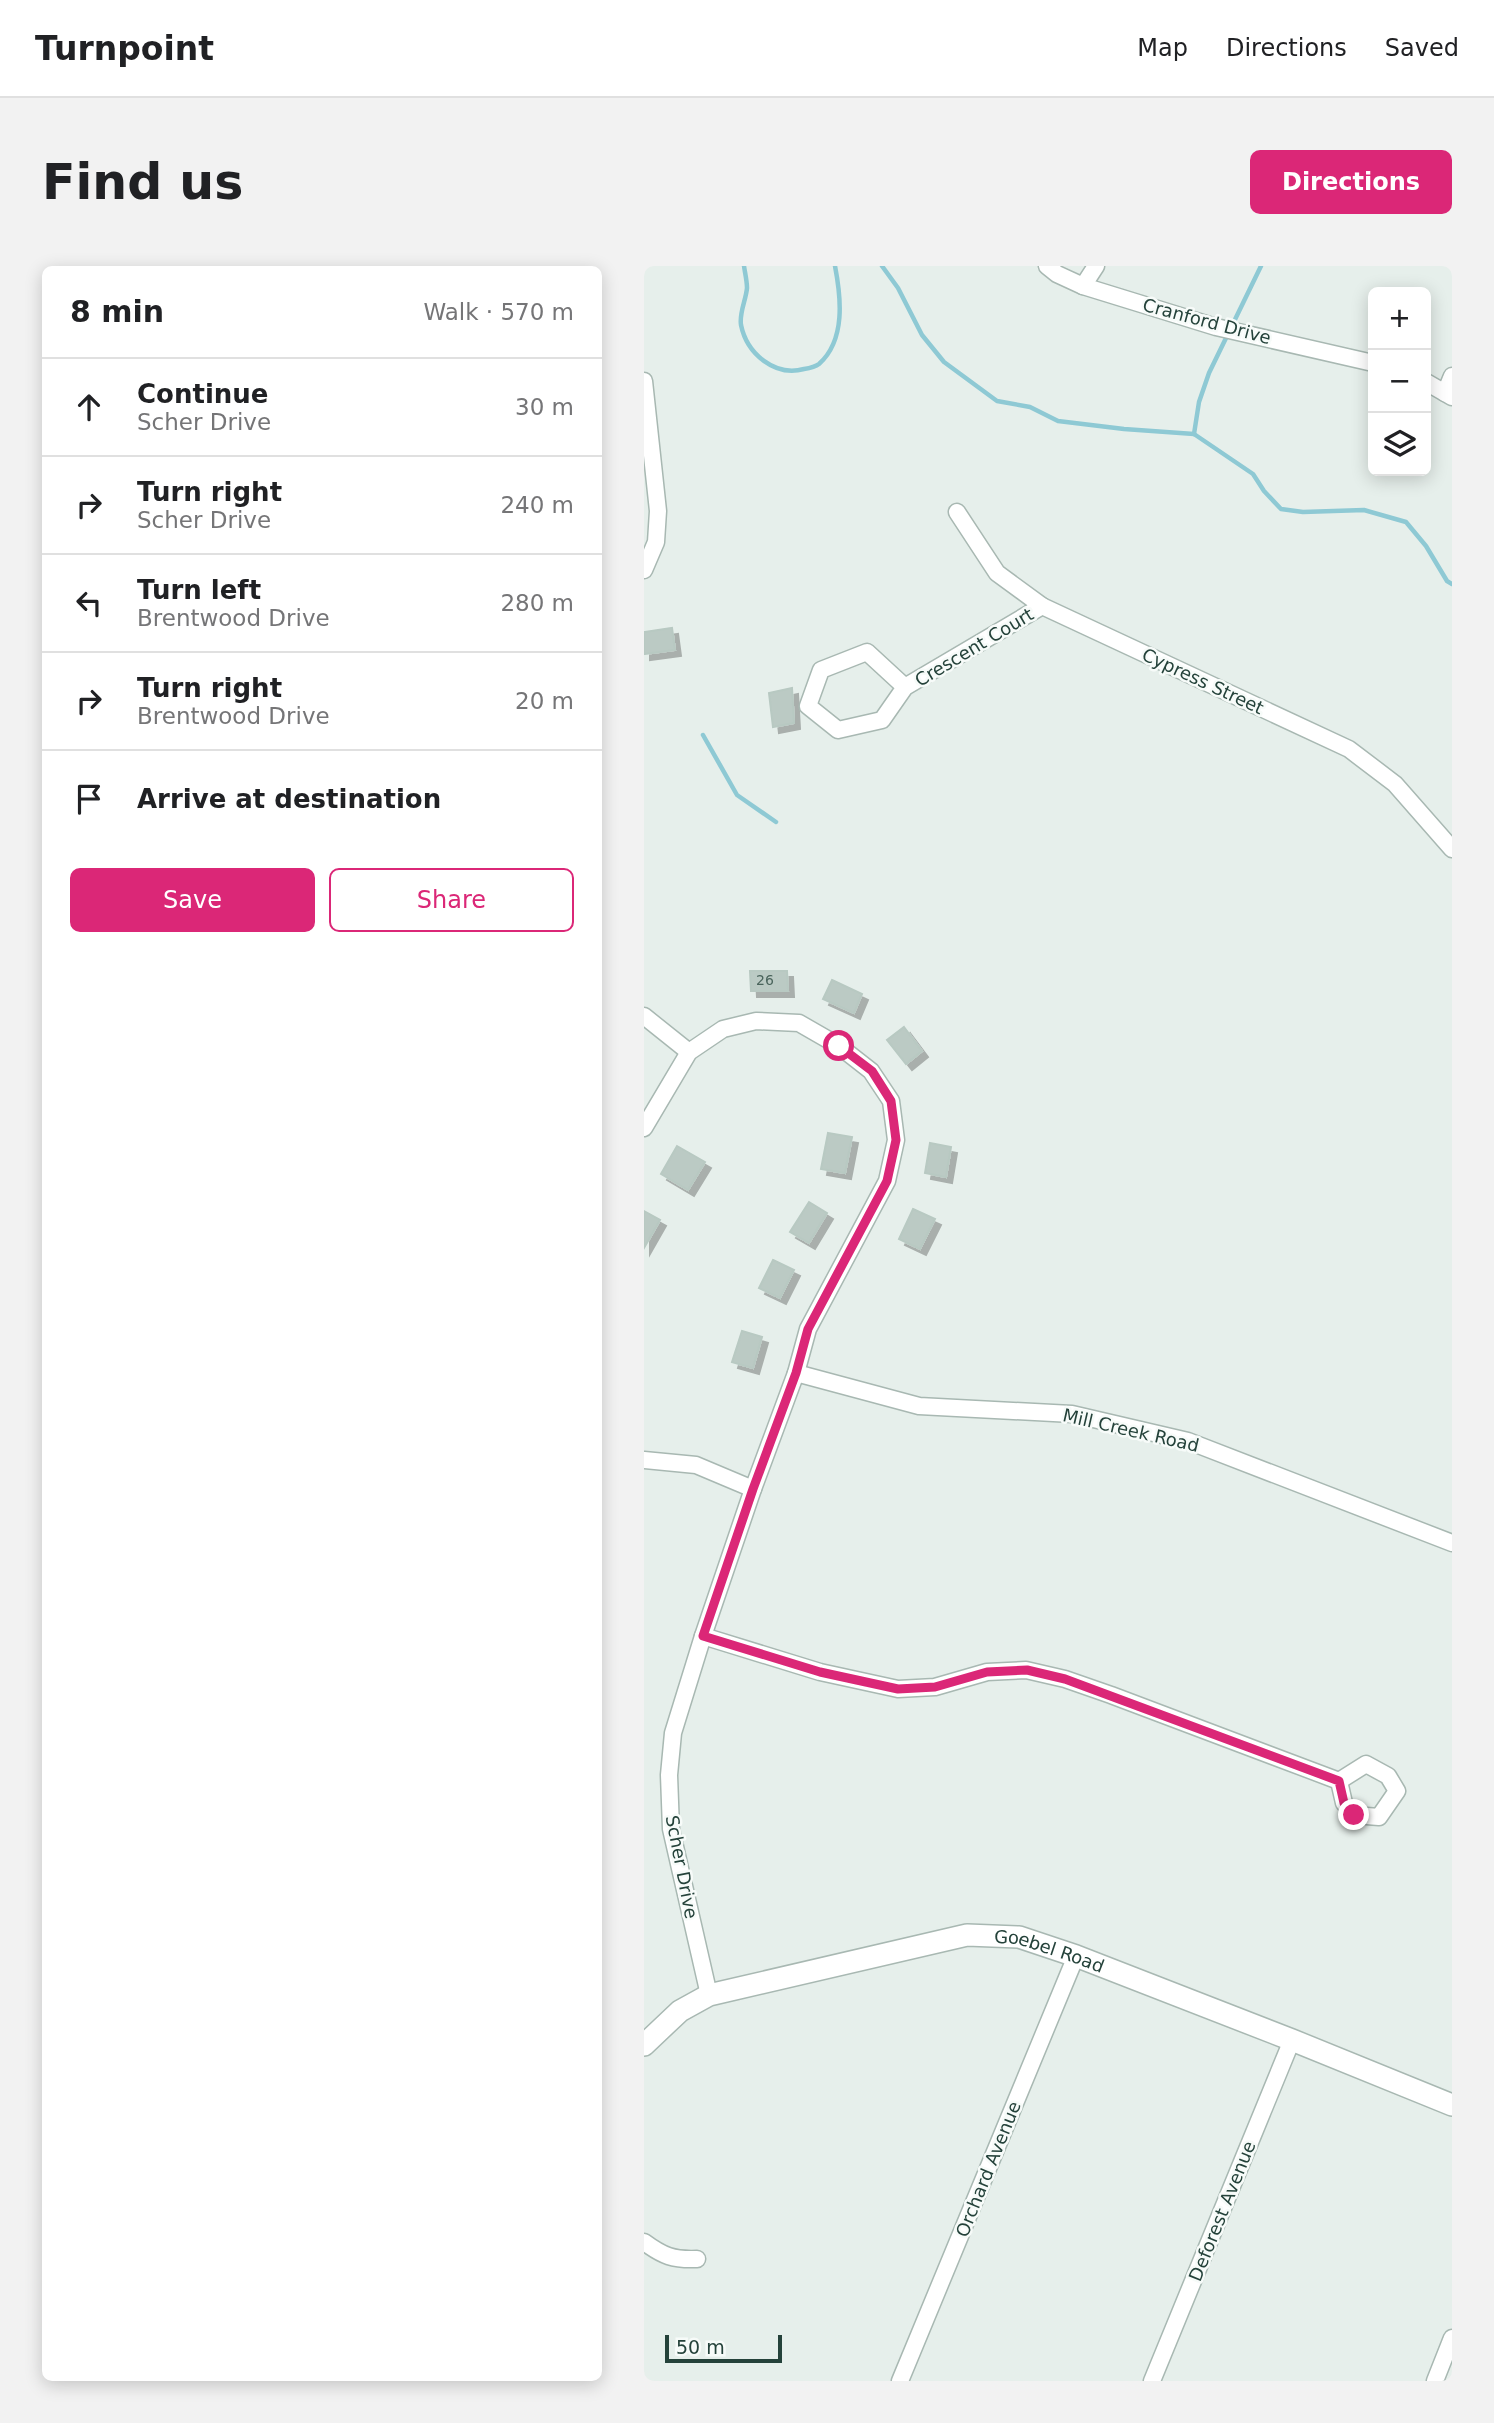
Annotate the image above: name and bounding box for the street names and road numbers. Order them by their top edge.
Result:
street label: Cranford Drive [1141,294,1273,348]
street label: Crescent Court [911,603,1037,691]
street label: Cypress Street [1139,644,1267,718]
street label: Mill Creek Road [1061,1404,1201,1456]
street label: Scher Drive [662,1813,702,1921]
street label: Goebel Road [994,1926,1107,1977]
street label: Orchard Avenue [951,2098,1025,2240]
street label: Deforest Avenue [1184,2138,1260,2284]

